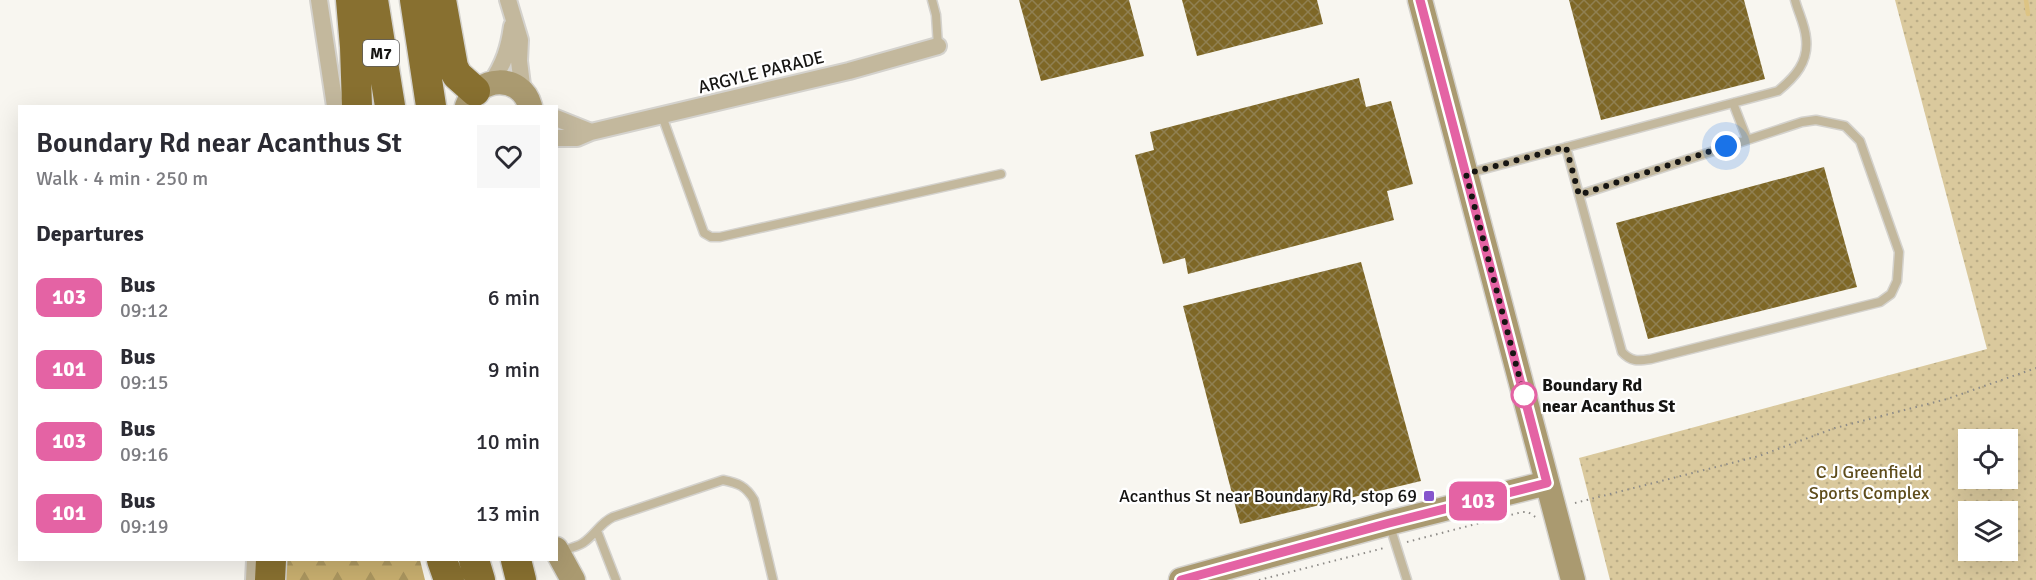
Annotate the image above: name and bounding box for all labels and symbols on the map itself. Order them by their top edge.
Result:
road number: M7 [363,40,399,66]
street label: ARGYLE PARADE [696,46,826,98]
your location [1711,131,1741,161]
place label: Boundary Rd near Acanthus St [1542,374,1675,417]
marker: Boundary Rd near Acanthus St [1511,382,1537,408]
park label: C J Greenfield Sports Complex [1809,461,1930,504]
line badge: 103 [1444,482,1512,520]
place label: Acanthus St near Boundary Rd, stop 69 [1119,485,1417,507]
marker: Acanthus St near Boundary Rd, stop 69 [1422,489,1436,503]

